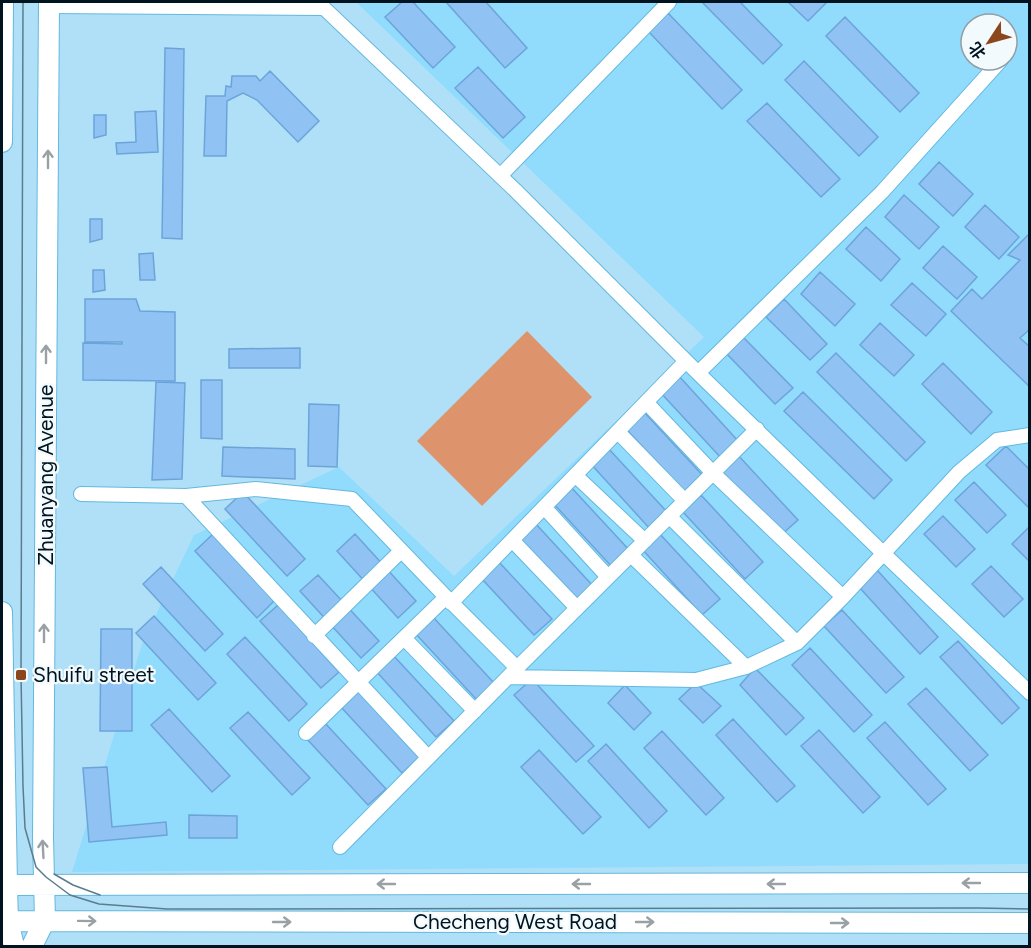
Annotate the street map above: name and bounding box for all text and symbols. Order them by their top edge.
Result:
north arrow [959,12,1019,72]
text: 北 [965,38,990,63]
one-way arrow [42,149,54,169]
one-way arrow [41,344,52,364]
street label: Zhuanyang Avenue [33,385,58,565]
one-way arrow [38,623,50,643]
place label: Shuifu street [33,662,155,687]
marker: Shuifu street [14,668,28,682]
one-way arrow [38,839,49,859]
one-way arrow [962,877,982,889]
one-way arrow [377,878,397,890]
one-way arrow [572,878,592,890]
one-way arrow [767,878,787,890]
street label: Checheng West Road [413,909,617,934]
one-way arrow [77,915,97,926]
one-way arrow [272,916,292,928]
one-way arrow [635,916,655,928]
one-way arrow [830,917,850,929]

